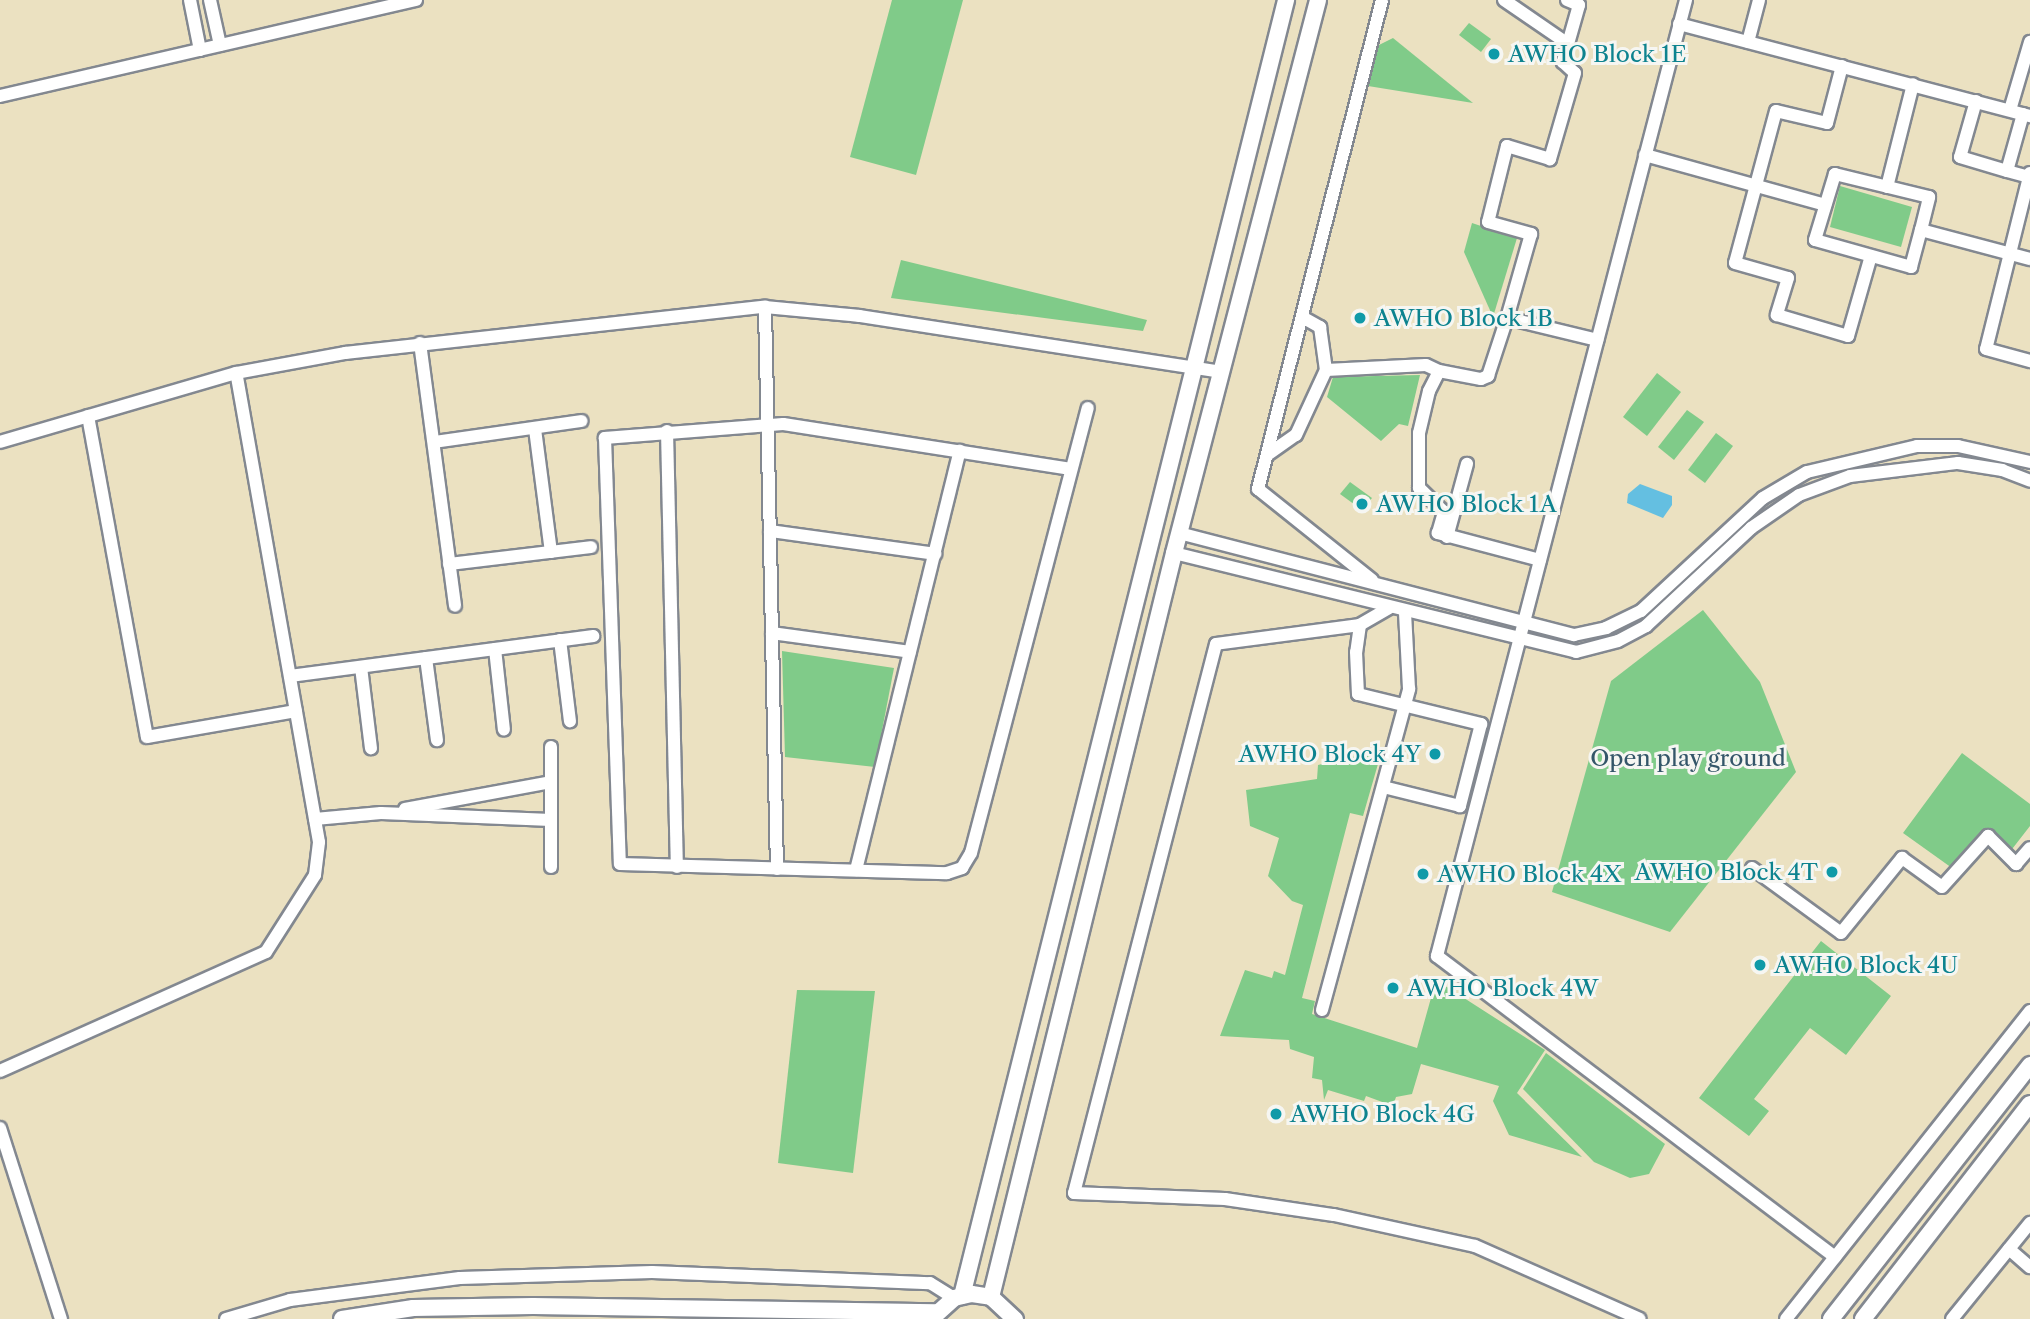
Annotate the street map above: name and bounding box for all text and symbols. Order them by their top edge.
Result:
place label: AWHO Block 1E [1508,40,1687,68]
marker: AWHO Block 1E [1486,46,1502,62]
place label: AWHO Block 1B [1374,304,1553,332]
marker: AWHO Block 1B [1352,310,1368,326]
place label: AWHO Block 1A [1376,490,1557,518]
marker: AWHO Block 1A [1354,496,1370,512]
place label: AWHO Block 4Y [1238,740,1421,768]
park label: Open play ground [1590,744,1786,772]
marker: AWHO Block 4Y [1427,746,1443,762]
place label: AWHO Block 4T [1634,858,1818,886]
place label: AWHO Block 4X [1437,860,1622,888]
marker: AWHO Block 4T [1824,864,1840,880]
marker: AWHO Block 4X [1415,866,1431,882]
place label: AWHO Block 4U [1774,951,1959,979]
marker: AWHO Block 4U [1752,957,1768,973]
place label: AWHO Block 4W [1407,974,1599,1002]
marker: AWHO Block 4W [1385,980,1401,996]
place label: AWHO Block 4G [1290,1100,1475,1128]
marker: AWHO Block 4G [1268,1106,1284,1122]

